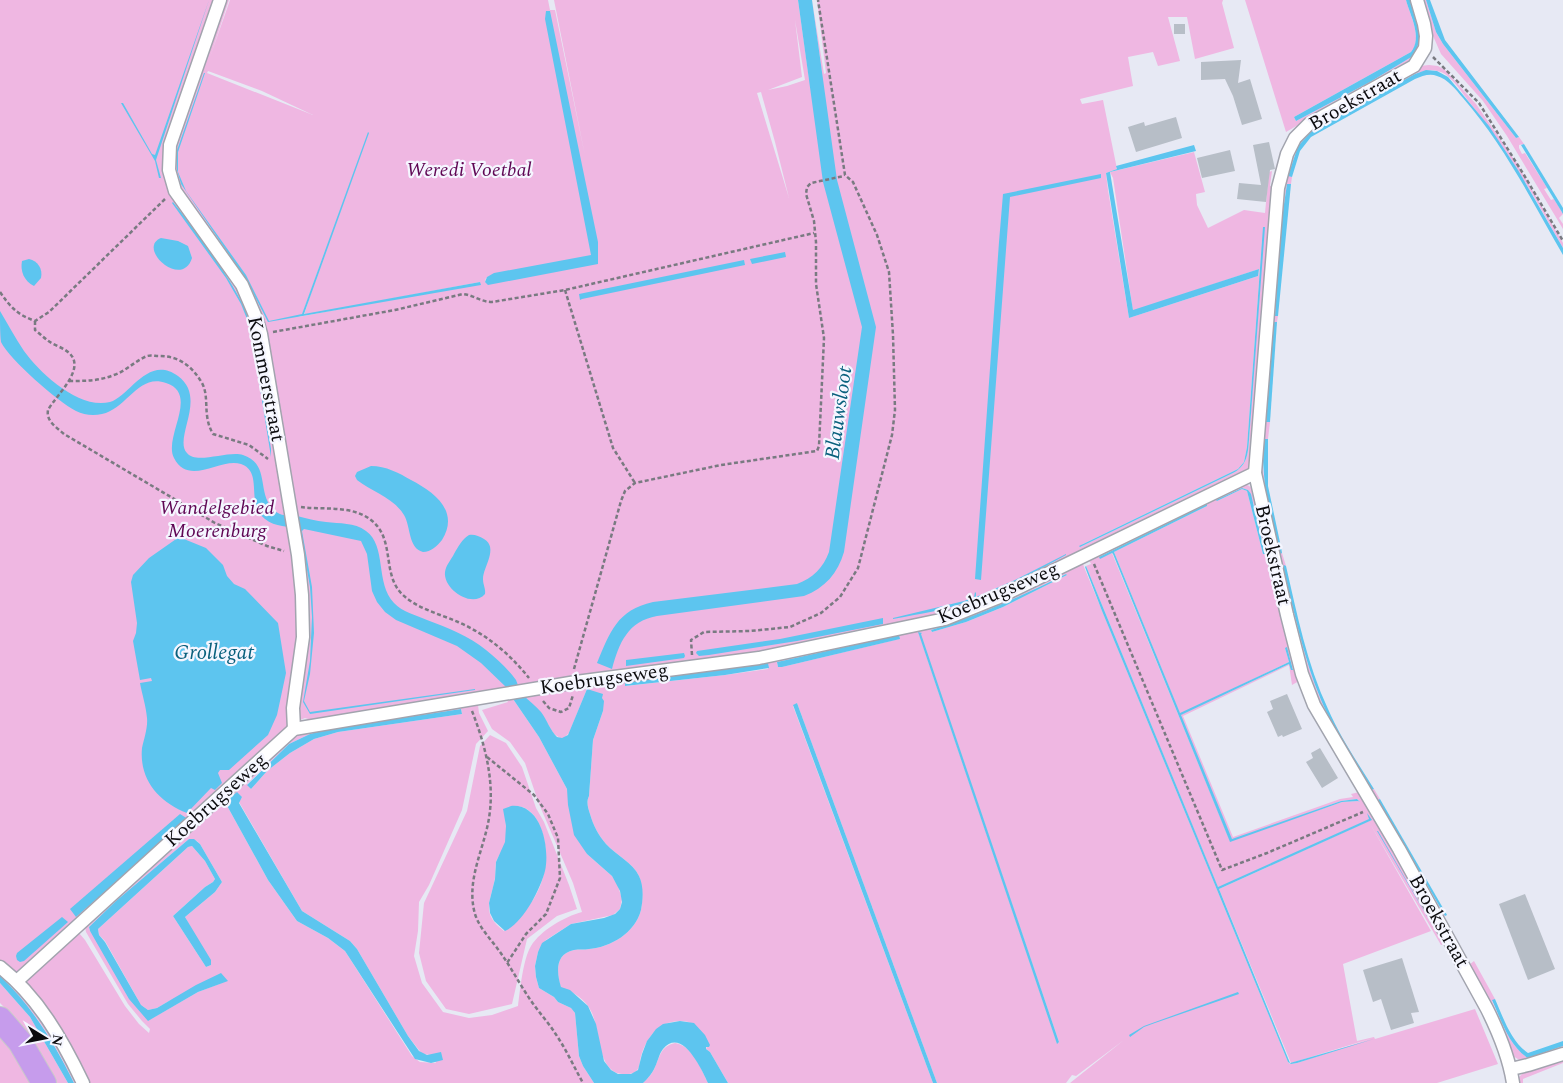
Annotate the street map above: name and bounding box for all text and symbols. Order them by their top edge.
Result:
street label: Broekstraat [1303,61,1407,139]
park label: Weredi Voetbal [406,155,532,185]
street label: Kommerstraat [239,314,293,444]
water label: Blauwsloot [817,364,861,462]
park label: Wandelgebied Moerenburg [159,493,275,546]
street label: Broekstraat [1247,501,1299,609]
street label: Koebrugseweg [932,554,1064,632]
water label: Grollegat [174,637,254,669]
street label: Koebrugseweg [538,655,670,703]
street label: Koebrugseweg [158,745,274,855]
street label: Broekstraat [1401,869,1477,973]
north arrow [20,1013,70,1063]
text: N [46,1033,69,1048]

